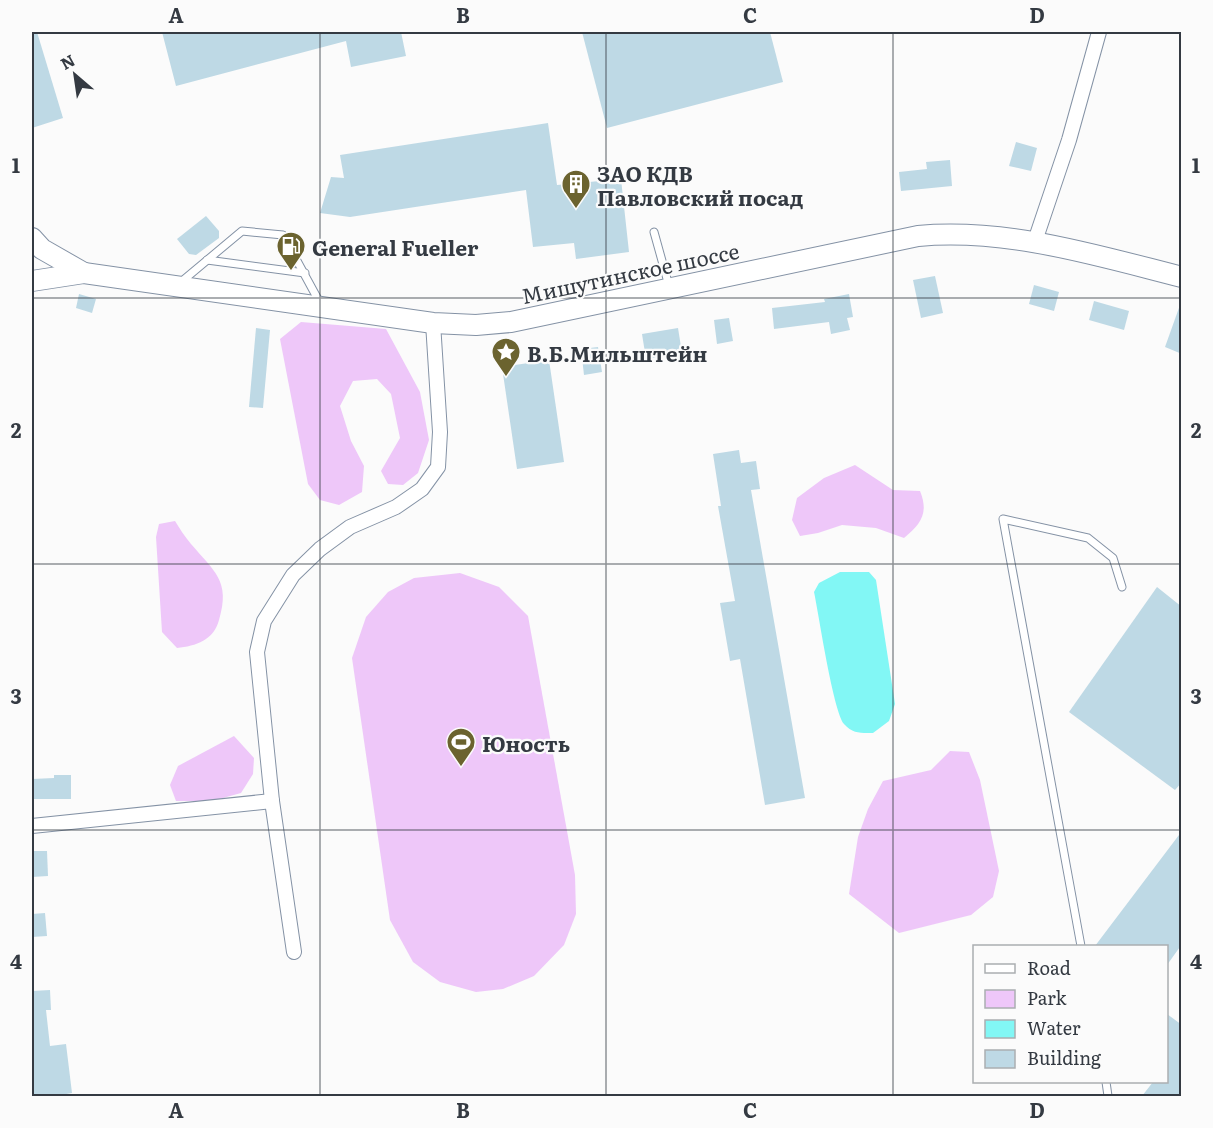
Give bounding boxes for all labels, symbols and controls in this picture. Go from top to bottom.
text: A [168,0,184,29]
text: B [456,0,470,29]
text: C [743,0,757,29]
text: D [1029,0,1045,29]
north arrow [45,45,105,105]
text: N [56,47,79,75]
text: 1 [12,149,20,179]
text: 1 [1192,149,1200,179]
place label: ЗАО КДВ Павловский посад [597,157,803,212]
building icon: ЗАО КДВ Павловский посад [560,168,592,210]
fuel station icon: General Fueller [275,230,307,272]
place label: General Fueller [312,231,479,262]
street label: Мишутинское шоссе [518,234,742,310]
place icon: В.Б.Мильштейн [490,336,522,378]
place label: В.Б.Мильштейн [527,337,708,368]
text: 2 [11,414,22,444]
text: 2 [1191,414,1202,444]
text: 3 [10,680,22,710]
text: 3 [1190,680,1202,710]
sports icon: Юность [445,726,477,768]
place label: Юность [482,727,570,758]
text: 4 [10,945,22,975]
legend [973,945,1168,1083]
text: 4 [1190,945,1202,975]
text: Road [1027,954,1071,981]
text: Park [1027,984,1068,1011]
text: Water [1027,1014,1081,1041]
text: Building [1027,1044,1102,1071]
text: A [168,1094,184,1124]
text: B [456,1094,470,1124]
text: C [743,1094,757,1124]
text: D [1029,1094,1045,1124]

